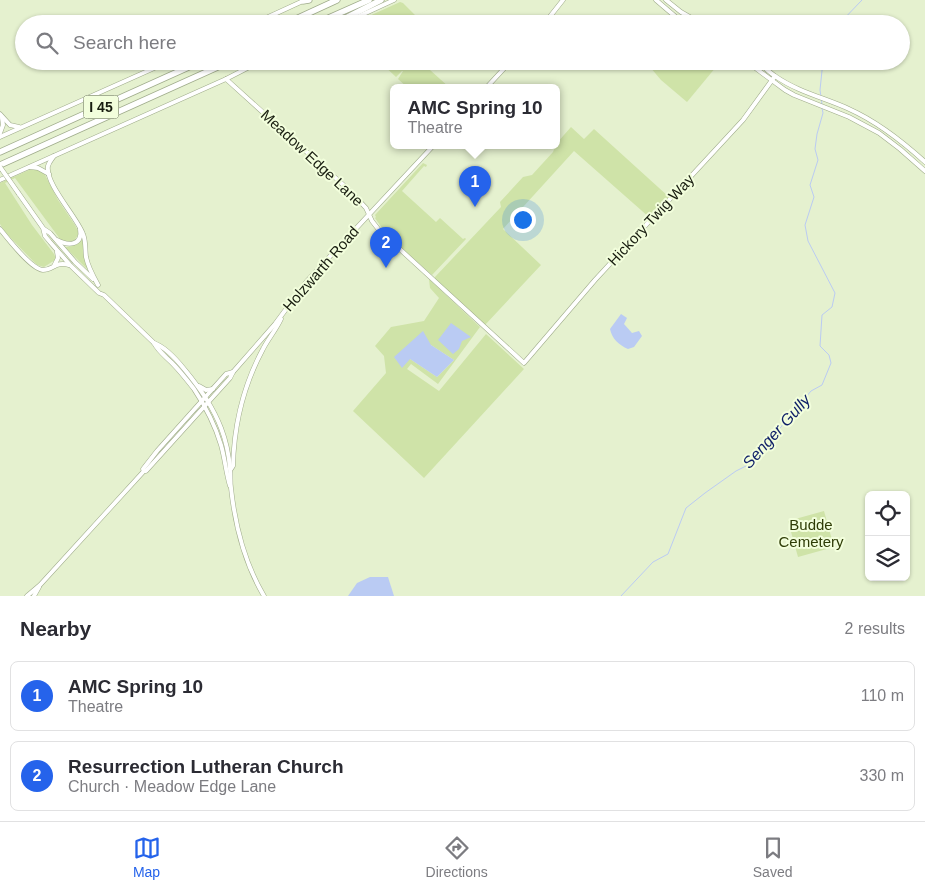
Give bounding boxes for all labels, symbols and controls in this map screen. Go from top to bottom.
search box [15,15,910,70]
icon: search [33,29,61,57]
text: Search here [73,32,177,53]
popup [390,84,560,149]
road number: I 45 [84,95,118,118]
text: AMC Spring 10 [407,97,543,118]
street label: Meadow Edge Lane [258,106,367,209]
text: Theatre [407,119,463,136]
pin: 1 [459,166,491,207]
street label: Hickory Twig Way [604,170,698,269]
your location [510,207,536,233]
street label: Holzwarth Road [279,223,362,315]
pin: 2 [370,227,402,268]
water label: Senger Gully [739,391,814,471]
map controls [865,491,910,581]
button: locate [865,491,910,536]
park label: Budde Cemetery [778,516,844,550]
button: layers [865,536,910,581]
text: Nearby [20,617,91,640]
text: 2 results [845,620,905,637]
text: AMC Spring 10 [68,676,203,697]
text: 1 [33,687,41,704]
text: 110 m [861,687,904,704]
text: Theatre [68,698,123,715]
text: Resurrection Lutheran Church [68,756,344,777]
text: 2 [33,767,41,784]
text: 330 m [860,767,904,784]
text: Church · Meadow Edge Lane [68,778,276,795]
tab: Map [133,834,161,880]
tab: Directions [426,834,488,880]
tab: Saved [753,834,792,880]

